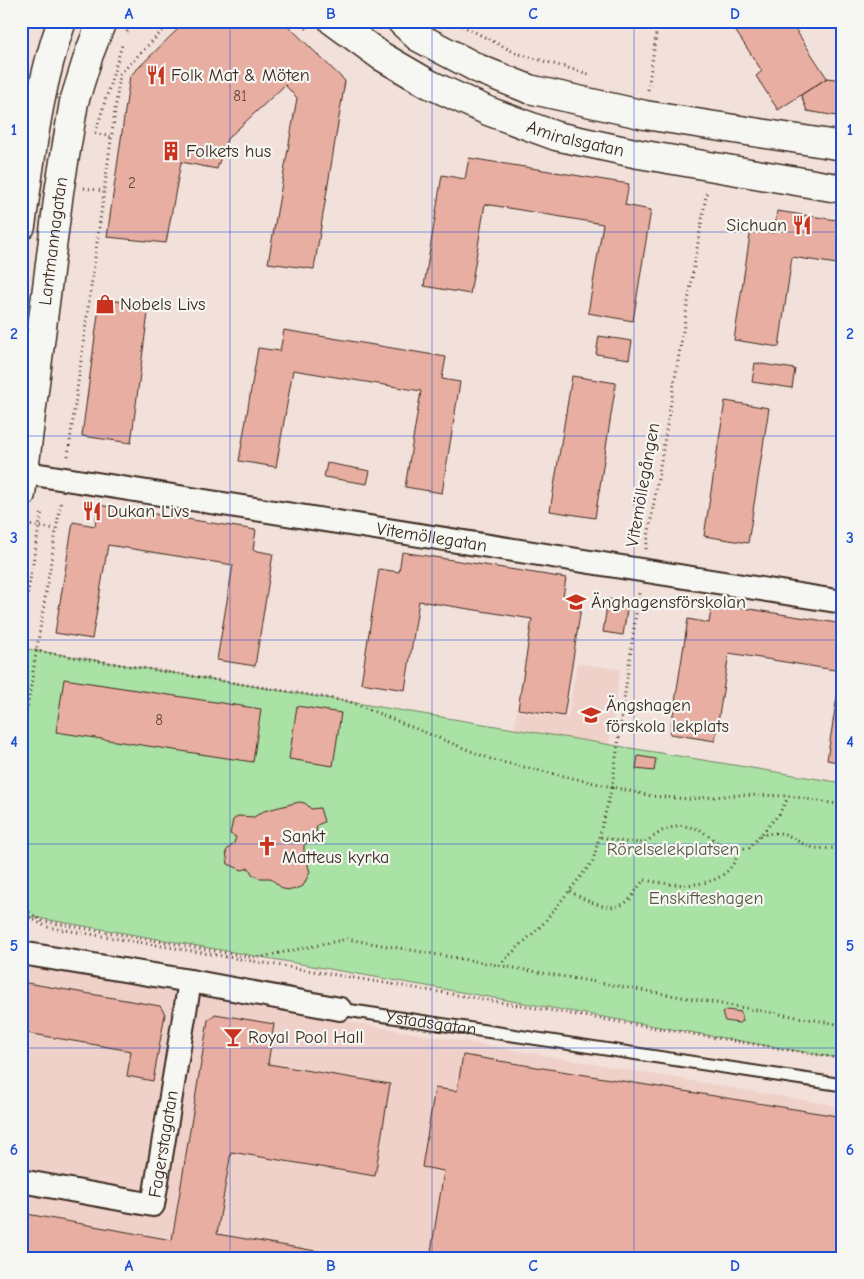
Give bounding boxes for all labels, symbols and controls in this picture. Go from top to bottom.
text: A [125,5,134,23]
text: B [326,5,336,23]
text: C [528,5,538,23]
text: D [730,5,740,23]
restaurant icon: Folk Mat & Möten [145,64,167,86]
place label: Folk Mat & Möten [171,65,310,86]
house number: 81 [233,87,247,105]
street label: Amiralsgatan [524,116,626,161]
text: 1 [11,121,17,139]
text: 1 [847,121,853,139]
building icon: Folkets hus [160,140,182,162]
place label: Folkets hus [186,141,271,162]
house number: 2 [128,174,136,192]
street label: Lantmannagatan [34,175,72,306]
restaurant icon: Sichuan [791,214,813,236]
place label: Sichuan [726,215,787,236]
shop icon: Nobels Livs [94,293,116,315]
place label: Nobels Livs [120,294,206,315]
text: 2 [10,325,18,343]
text: 2 [846,325,854,343]
street label: Vitemöllegången [622,421,664,549]
restaurant icon: Dukan Livs [81,500,103,522]
place label: Dukan Livs [107,501,189,522]
street label: Vitemöllegatan [375,518,489,556]
text: 3 [10,529,18,547]
text: 3 [846,529,854,547]
school or university icon: Änghagensförskolan [565,591,587,613]
place label: Änghagensförskolan [591,592,746,613]
place label: Ängshagen förskola lekplats [605,695,729,737]
school or university icon: Ängshagen förskola lekplats [580,704,602,726]
house number: 8 [155,711,163,729]
text: 4 [10,733,18,751]
text: 4 [846,733,854,751]
place label: Sankt Matteus kyrka [282,826,389,868]
church icon: Sankt Matteus kyrka [256,835,278,857]
park label: Rörelselekplatsen [607,839,739,860]
park label: Enskifteshagen [649,888,763,909]
text: 5 [10,937,18,955]
text: 5 [846,937,854,955]
street label: Ystadsgatan [384,1005,478,1040]
bar icon: Royal Pool Hall [222,1026,244,1048]
place label: Royal Pool Hall [248,1027,363,1048]
street label: Fagerstagatan [144,1089,182,1199]
text: 6 [10,1141,18,1159]
text: 6 [846,1141,854,1159]
text: A [125,1257,134,1275]
text: B [326,1257,336,1275]
text: C [528,1257,538,1275]
text: D [730,1257,740,1275]

